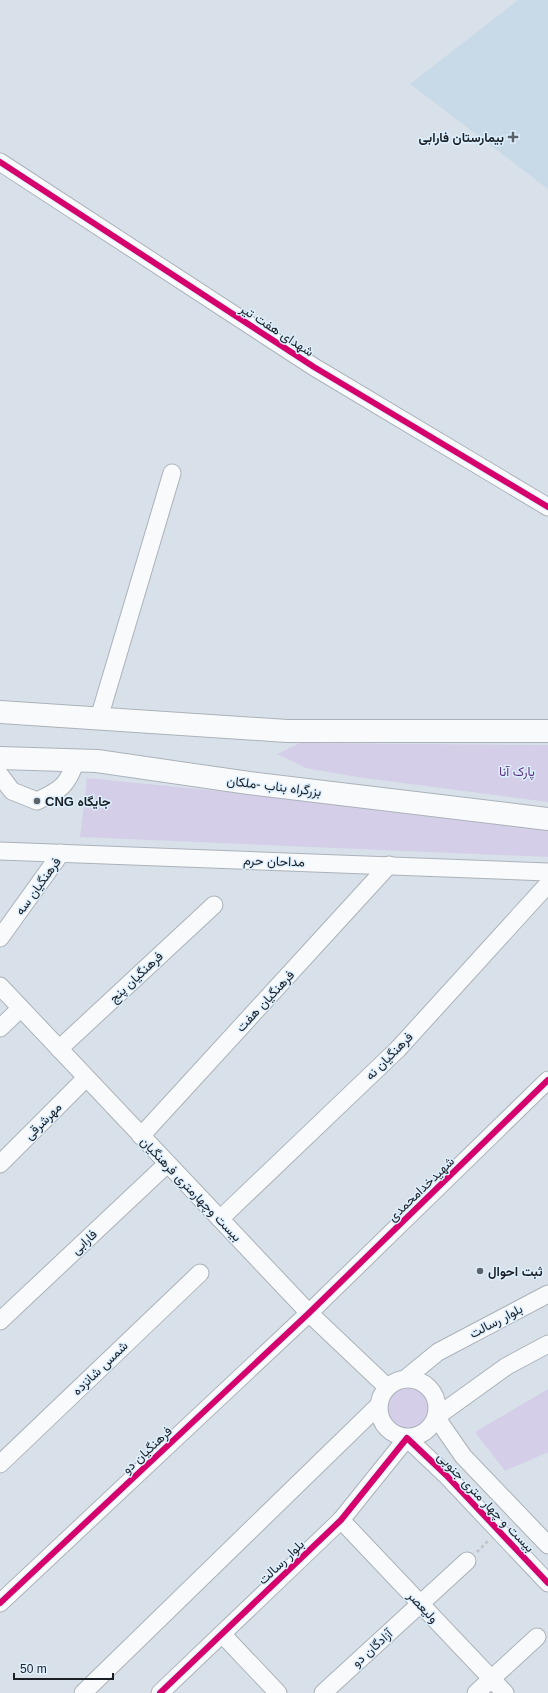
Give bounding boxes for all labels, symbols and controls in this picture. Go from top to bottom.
place label: بیمارستان فارابی [418,130,504,146]
marker: بیمارستان فارابی [507,131,519,143]
street label: شهدای هفت تیر [236,300,317,360]
park label: پارک آنا [499,764,535,781]
street label: بزرگراه بناب -ملکان [226,773,322,800]
place label: CNG جایگاه [45,794,111,809]
marker: CNG جایگاه [32,796,42,806]
street label: مداحان حرم [243,852,305,871]
street label: فرهنگیان سه [12,854,65,918]
street label: فرهنگیان پنج [106,948,167,1007]
street label: فرهنگیان هفت [233,967,298,1035]
street label: فرهنگیان نه [362,1029,417,1084]
street label: مهرشرقی [21,1099,65,1143]
street label: بیست وچهارمتری فرهنگیان [136,1134,245,1246]
street label: شهیدخدامحمدی [385,1154,458,1225]
street label: فارابی [68,1226,101,1258]
place label: ثبت احوال [488,1264,543,1280]
marker: ثبت احوال [475,1266,485,1276]
street label: بلوار رسالت [467,1301,526,1342]
street label: شمس شانزده [69,1338,131,1399]
street label: فرهنگیان دو [119,1423,176,1478]
street label: بیست و چهار متری جنوبی [433,1449,538,1557]
street label: بلوار رسالت [255,1536,308,1588]
street label: ولیعصر [403,1587,442,1627]
street label: آزادگان دو [349,1625,397,1671]
scale bar [14,1655,113,1681]
text: 50 m [20,1662,47,1676]

